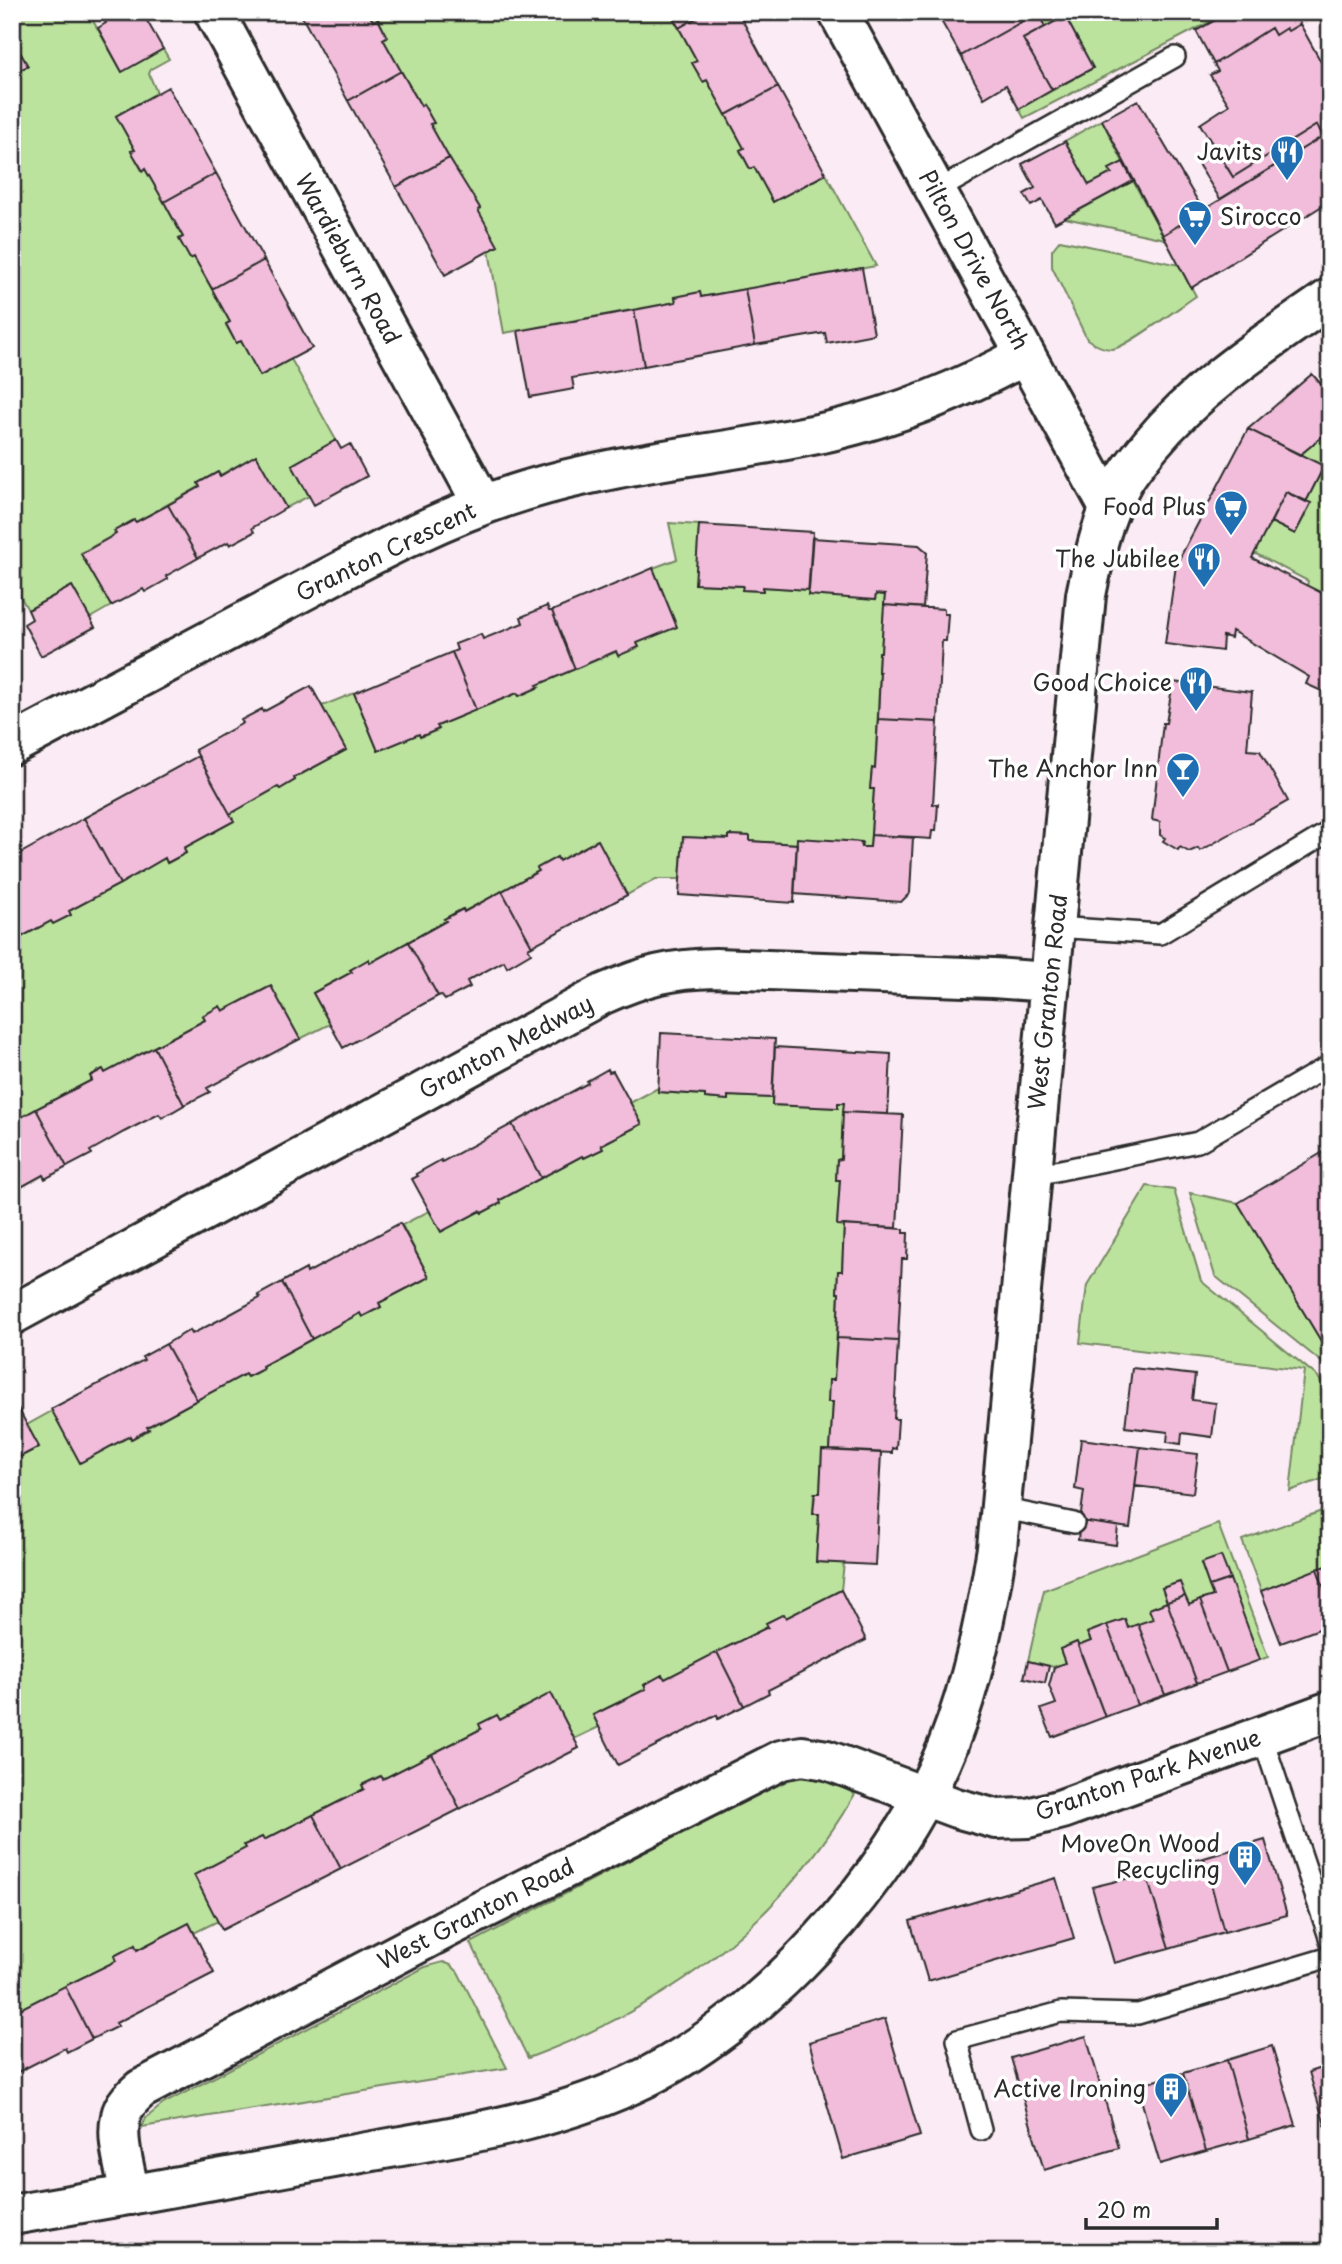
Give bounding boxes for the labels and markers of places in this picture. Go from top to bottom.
place label: Javits [1197,133,1262,168]
restaurant icon: Javits [1268,133,1306,182]
supermarket icon: Sirocco [1176,198,1214,247]
place label: Sirocco [1220,198,1301,233]
place label: Food Plus [1102,488,1206,523]
supermarket icon: Food Plus [1212,488,1250,537]
place label: The Jubilee [1055,540,1180,575]
restaurant icon: The Jubilee [1185,540,1223,589]
place label: Good Choice [1032,664,1172,699]
restaurant icon: Good Choice [1177,664,1215,713]
place label: The Anchor Inn [988,750,1158,785]
bar icon: The Anchor Inn [1164,750,1202,799]
place label: MoveOn Wood Recycling [1061,1825,1220,1886]
building icon: MoveOn Wood Recycling [1226,1838,1264,1887]
place label: Active Ironing [994,2070,1146,2105]
building icon: Active Ironing [1152,2070,1190,2119]

